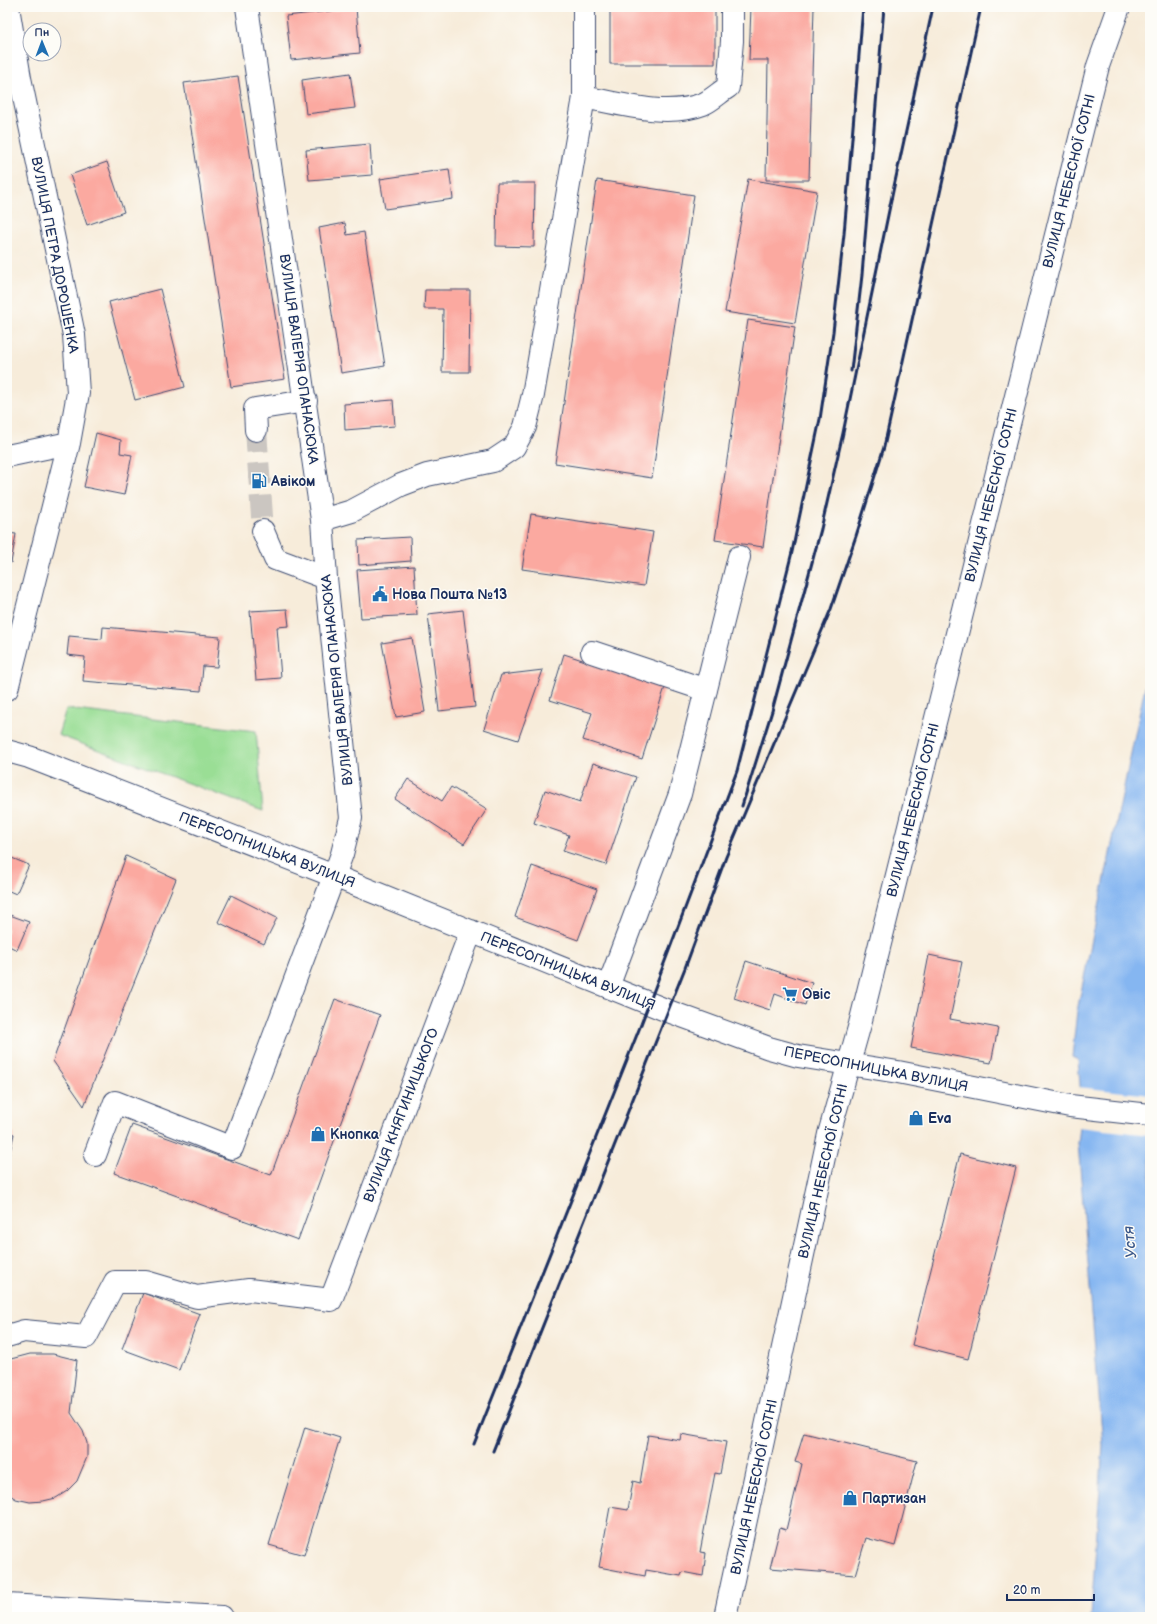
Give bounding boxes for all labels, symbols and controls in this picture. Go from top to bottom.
north arrow [22,22,62,62]
text: Пн [34,26,49,39]
street label: ВУЛИЦЯ НЕБЕСНОЇ СОТНІ [1039,92,1099,270]
street label: ВУЛИЦЯ ПЕТРА ДОРОШЕНКА [28,155,82,355]
street label: ВУЛИЦЯ ВАЛЕРІЯ ОПАНАСЮКА [276,253,322,466]
street label: ВУЛИЦЯ НЕБЕСНОЇ СОТНІ [961,406,1021,584]
fuel station icon: Авіком [250,472,268,490]
place label: Авіком [270,473,315,490]
street label: ВУЛИЦЯ ВАЛЕРІЯ ОПАНАСЮКА [317,573,357,786]
public building icon: Нова Пошта №13 [371,585,389,603]
place label: Нова Пошта №13 [392,586,507,603]
street label: ВУЛИЦЯ НЕБЕСНОЇ СОТНІ [883,721,943,899]
street label: ПЕРЕСОПНИЦЬКА ВУЛИЦЯ [176,808,358,892]
street label: ПЕРЕСОПНИЦЬКА ВУЛИЦЯ [478,928,658,1014]
supermarket icon: Овіс [781,985,799,1003]
place label: Овіс [802,986,830,1003]
street label: ВУЛИЦЯ КНЯГИНИЦЬКОГО [360,1025,442,1205]
street label: ПЕРЕСОПНИЦЬКА ВУЛИЦЯ [782,1043,970,1095]
street label: ВУЛИЦЯ НЕБЕСНОЇ СОТНІ [795,1082,851,1260]
shop icon: Eva [907,1109,925,1127]
place label: Eva [928,1110,952,1127]
shop icon: Кнопка [309,1125,327,1143]
place label: Кнопка [330,1126,380,1143]
water label: Устя [1119,1224,1141,1259]
street label: ВУЛИЦЯ НЕБЕСНОЇ СОТНІ [727,1398,781,1576]
shop icon: Партизан [841,1489,859,1507]
place label: Партизан [862,1490,926,1507]
scale bar [1007,1576,1094,1602]
text: 20 m [1013,1583,1040,1598]

